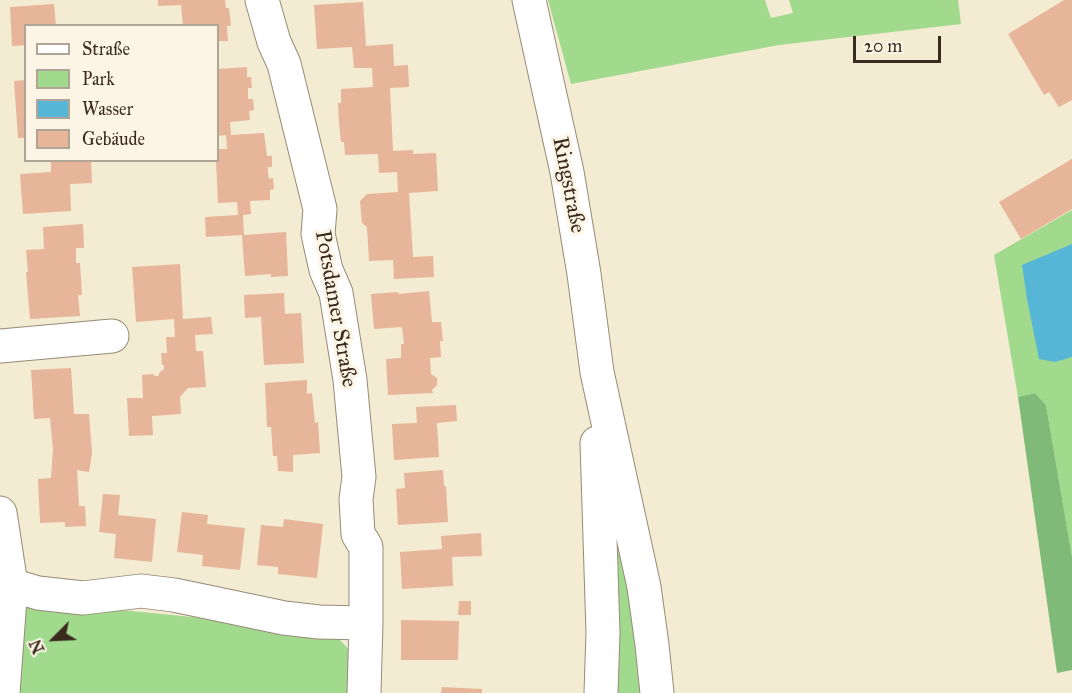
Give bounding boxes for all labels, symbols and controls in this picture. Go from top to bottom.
legend [24,24,219,162]
scale bar [856,24,944,62]
text: 20 m [864,35,902,57]
text: Straße [82,38,130,60]
text: Park [82,68,115,90]
text: Wasser [82,98,133,120]
text: Gebäude [82,128,145,150]
street label: Ringstraße [546,135,590,235]
street label: Potsdamer Straße [308,229,362,389]
north arrow [24,609,84,669]
text: N [26,636,49,657]

